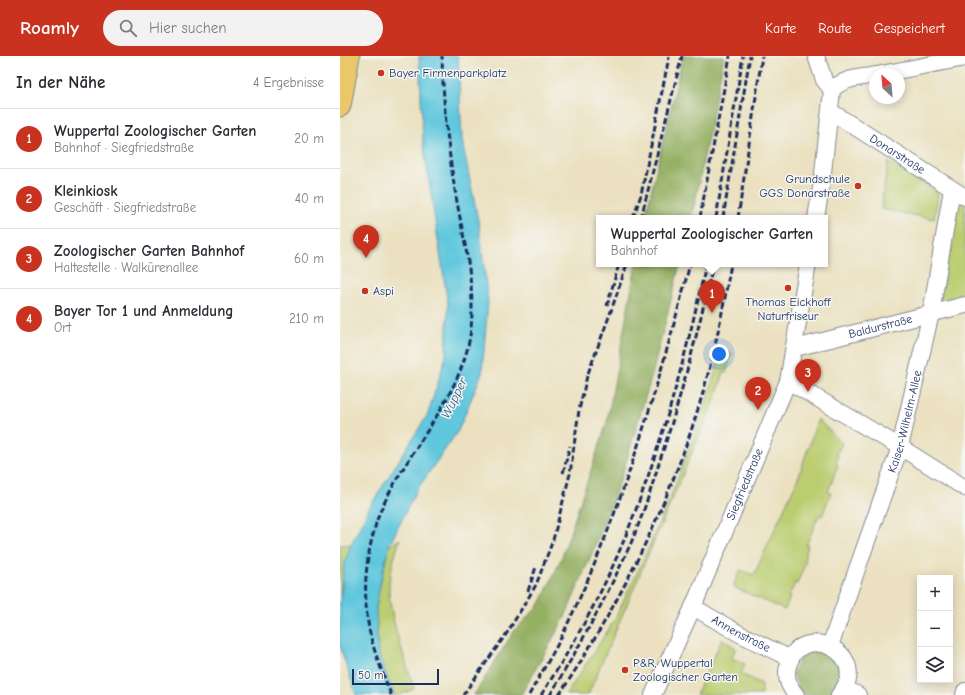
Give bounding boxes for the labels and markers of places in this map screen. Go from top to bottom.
place label: Bayer Firmenparkplatz [389,66,507,80]
marker: Bayer Firmenparkplatz [376,68,386,78]
place label: Grundschule GGS Donarstraße [759,172,850,200]
marker: Grundschule GGS Donarstraße [853,181,863,191]
pin: 4 [353,225,379,258]
pin: 1 [699,280,725,313]
marker: Thomas Eickhoff Naturfriseur [783,283,793,293]
place label: Aspi [373,284,394,298]
marker: Aspi [360,286,370,296]
place label: Thomas Eickhoff Naturfriseur [745,295,831,323]
pin: 3 [795,359,821,392]
pin: 2 [745,377,771,410]
place label: P&R, Wuppertal Zoologischer Garten [633,656,738,684]
marker: P&R, Wuppertal Zoologischer Garten [620,665,630,675]

